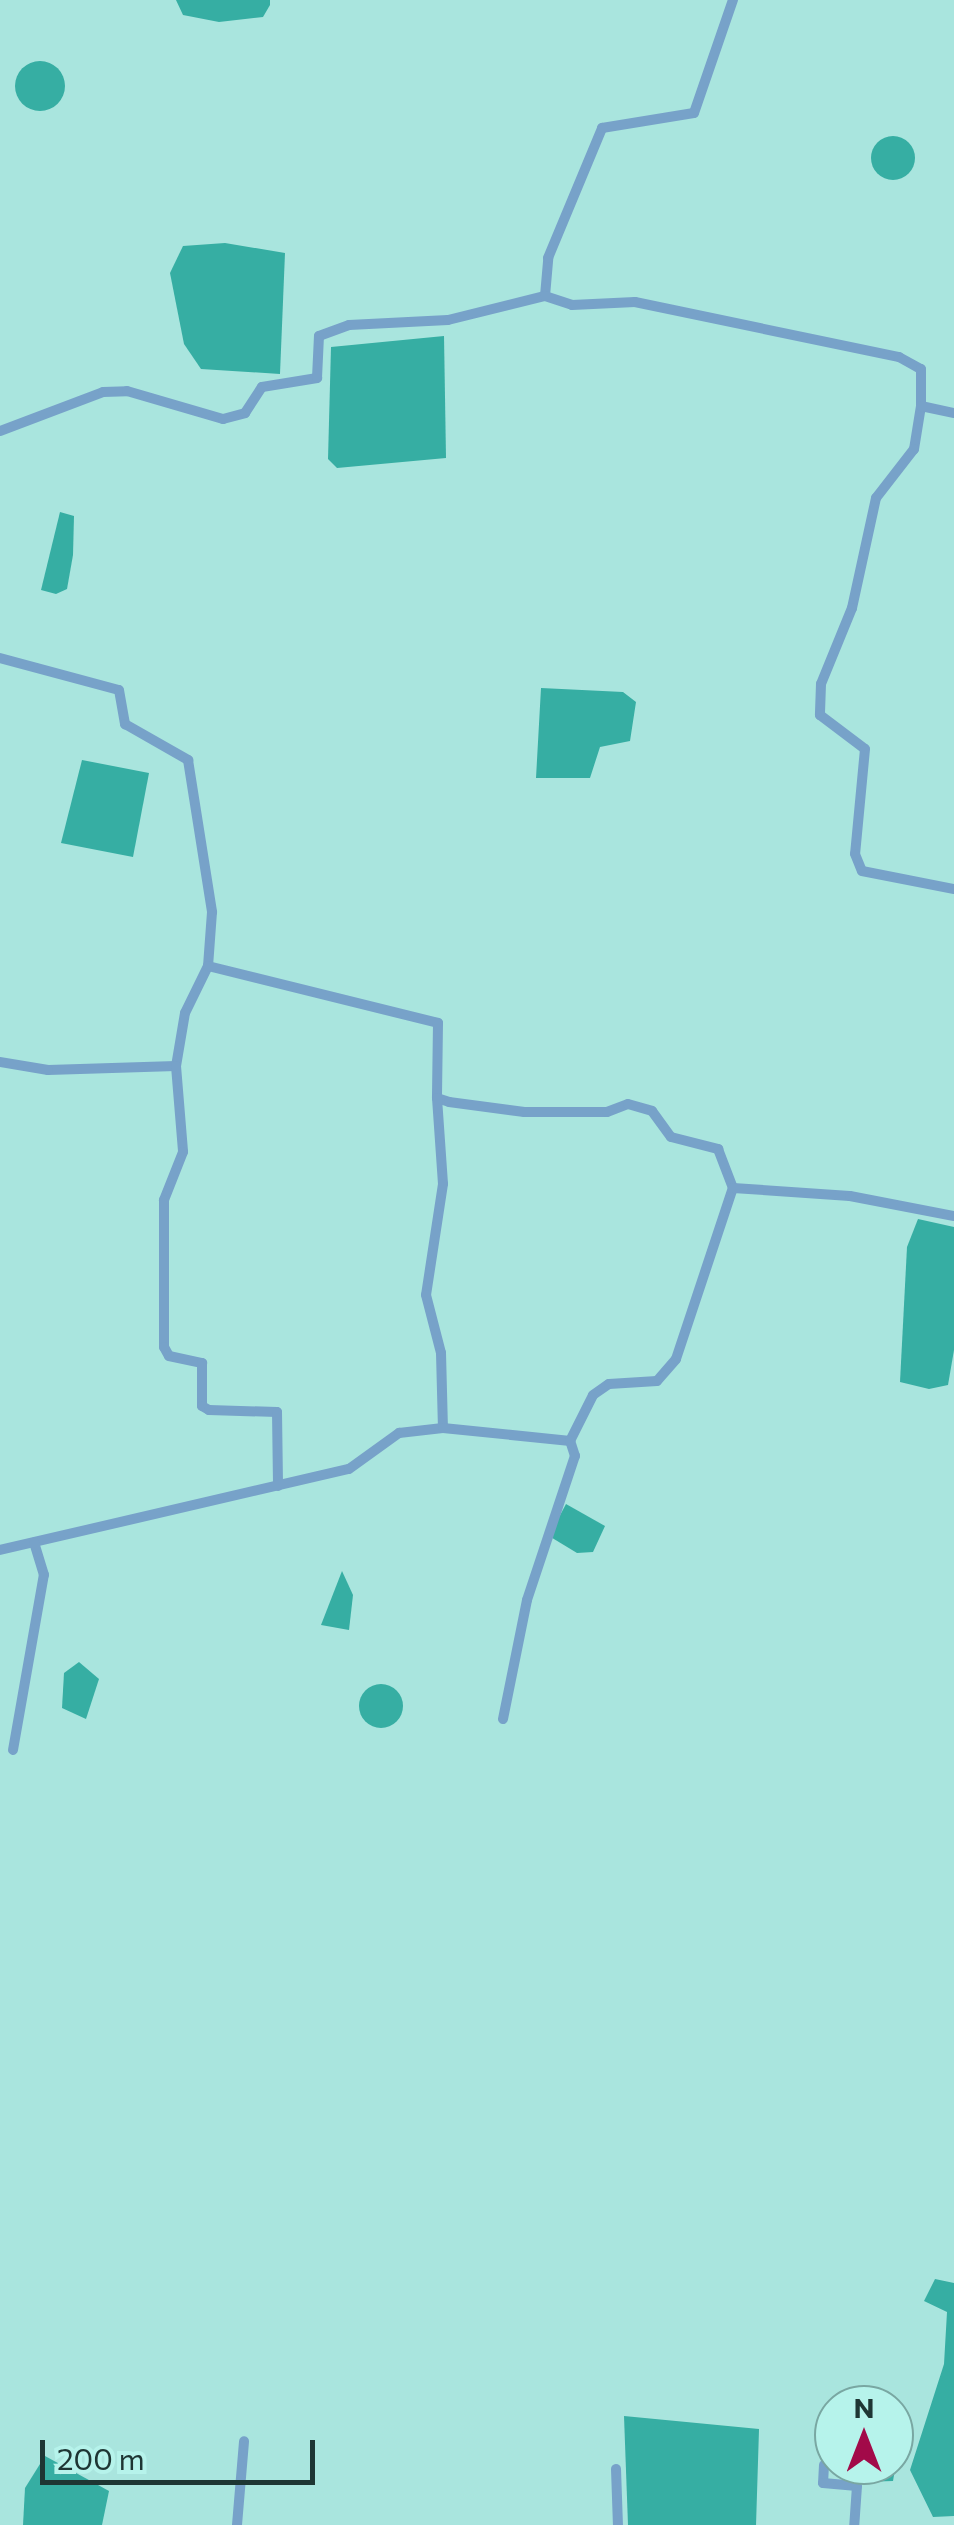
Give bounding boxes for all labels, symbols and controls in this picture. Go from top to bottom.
north arrow [814,2385,914,2485]
text: N [854,2390,875,2424]
scale bar [45,2420,320,2482]
text: 200 m [57,2439,145,2476]

